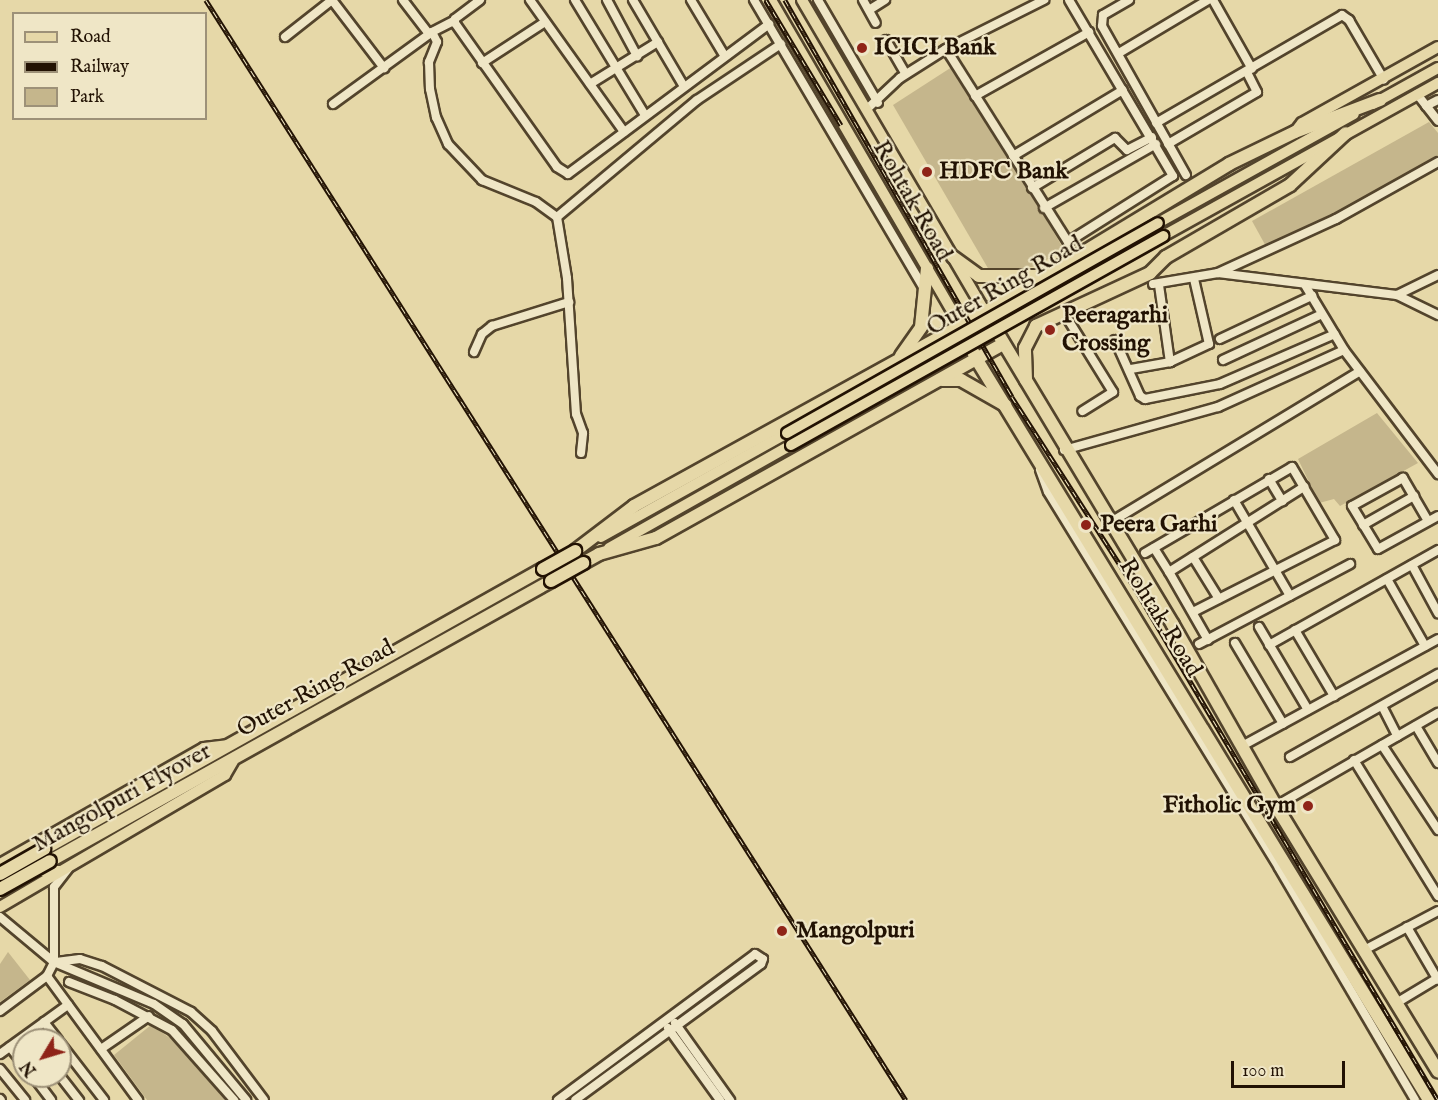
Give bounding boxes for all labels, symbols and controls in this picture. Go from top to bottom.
legend [12,12,207,120]
text: Road [70,26,111,49]
place label: ICICI Bank [874,34,996,62]
marker: ICICI Bank [855,41,869,55]
text: Railway [70,56,129,79]
text: Park [70,86,104,109]
street label: Rohtak Road [866,136,958,266]
place label: HDFC Bank [939,158,1068,186]
marker: HDFC Bank [920,165,934,179]
street label: Outer Ring Road [922,230,1088,342]
place label: Peeragarhi Crossing [1062,302,1168,358]
marker: Peeragarhi Crossing [1043,323,1057,337]
place label: Peera Garhi [1100,511,1217,539]
marker: Peera Garhi [1077,516,1095,534]
street label: Rohtak Road [1112,553,1208,683]
street label: Outer Ring Road [232,634,400,744]
street label: Mangolpuri Flyover [28,737,216,859]
place label: Fitholic Gym [1163,792,1296,820]
marker: Fitholic Gym [1301,799,1315,813]
place label: Mangolpuri [796,917,915,945]
marker: Mangolpuri [773,922,791,940]
north arrow [12,1028,72,1088]
scale bar [1234,1049,1348,1087]
text: N [17,1056,42,1079]
text: 100 m [1242,1060,1284,1083]

